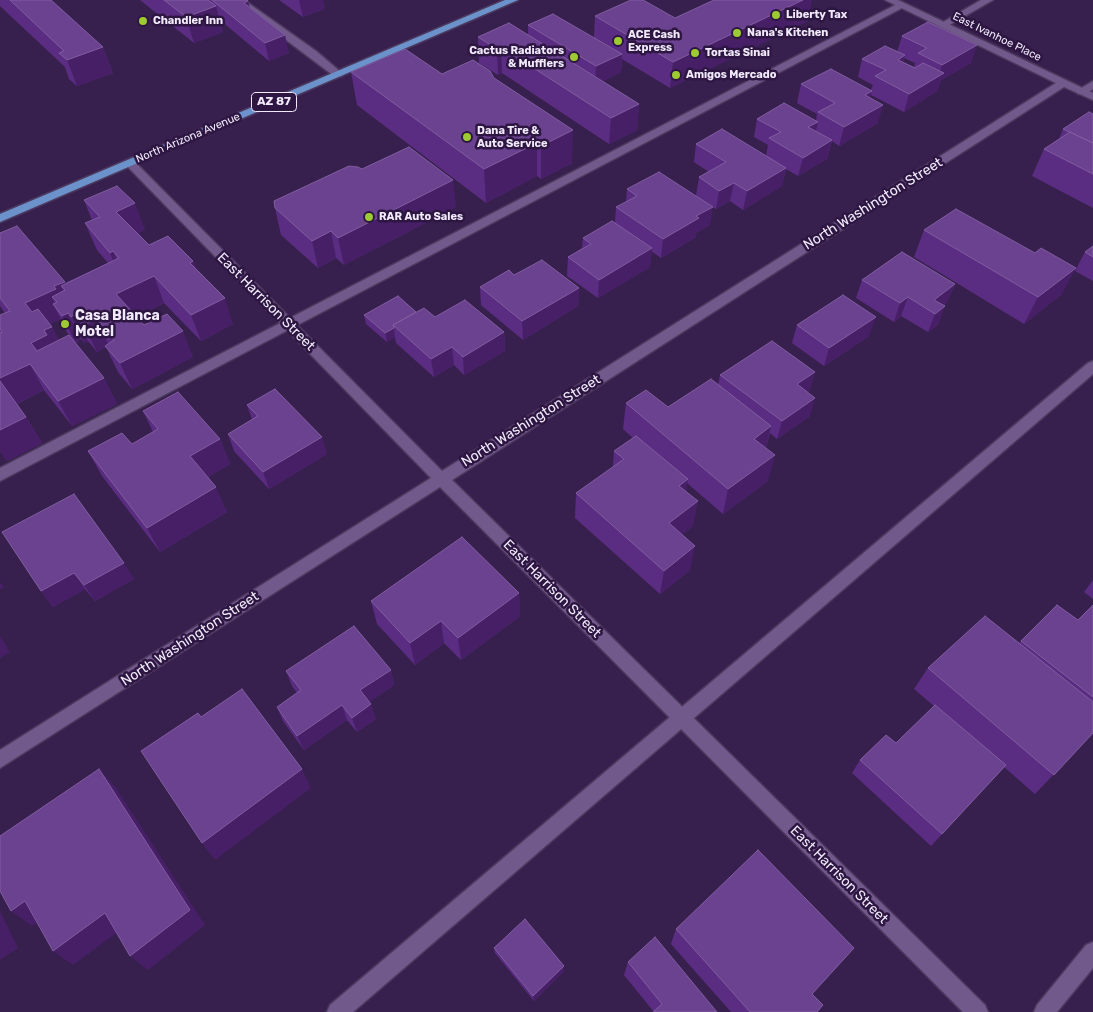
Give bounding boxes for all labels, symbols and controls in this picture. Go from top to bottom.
place label: Liberty Tax [786,8,847,22]
marker: Liberty Tax [770,9,782,21]
street label: East Ivanhoe Place [951,10,1043,64]
place label: Chandler Inn [153,14,223,28]
marker: Chandler Inn [137,15,149,27]
place label: Nana's Kitchen [747,26,828,40]
marker: Nana's Kitchen [731,27,743,39]
place label: ACE Cash Express [628,28,680,54]
marker: ACE Cash Express [612,35,624,47]
place label: Cactus Radiators & Mufflers [469,44,564,70]
place label: Tortas Sinai [705,46,770,60]
marker: Tortas Sinai [689,47,701,59]
marker: Cactus Radiators & Mufflers [568,51,580,63]
place label: Amigos Mercado [686,68,776,82]
marker: Amigos Mercado [670,69,682,81]
road number: AZ 87 [252,92,296,111]
street label: North Arizona Avenue [134,110,242,166]
place label: Dana Tire & Auto Service [477,124,548,150]
marker: Dana Tire & Auto Service [461,131,473,143]
street label: North Washington Street [800,154,946,254]
place label: RAR Auto Sales [379,210,463,224]
marker: RAR Auto Sales [363,211,375,223]
street label: East Harrison Street [214,250,318,354]
place label: Casa Blanca Motel [75,308,160,341]
marker: Casa Blanca Motel [59,318,71,330]
street label: North Washington Street [458,371,604,471]
street label: East Harrison Street [500,537,604,641]
street label: North Washington Street [118,588,262,690]
street label: East Harrison Street [787,823,891,927]

